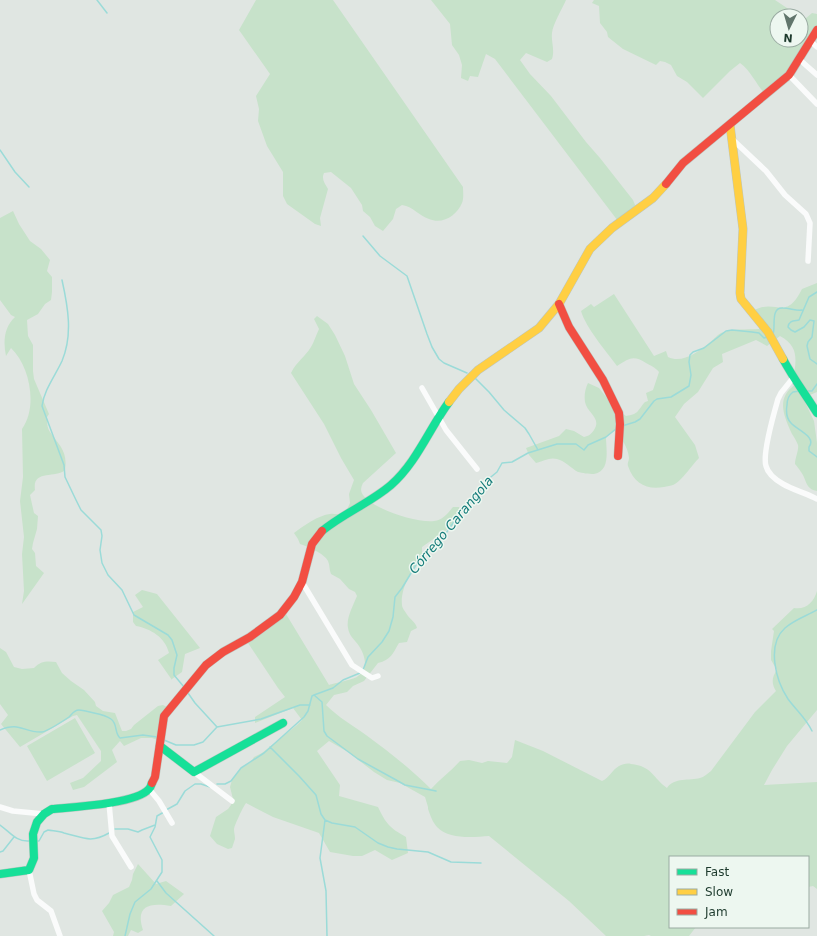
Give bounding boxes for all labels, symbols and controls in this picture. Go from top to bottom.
north arrow [769,8,809,48]
text: N [783,31,793,44]
water label: Córrego Carangola [406,473,496,577]
legend [669,856,809,928]
text: Fast [705,865,729,879]
text: Slow [705,885,733,899]
text: Jam [704,905,728,919]

